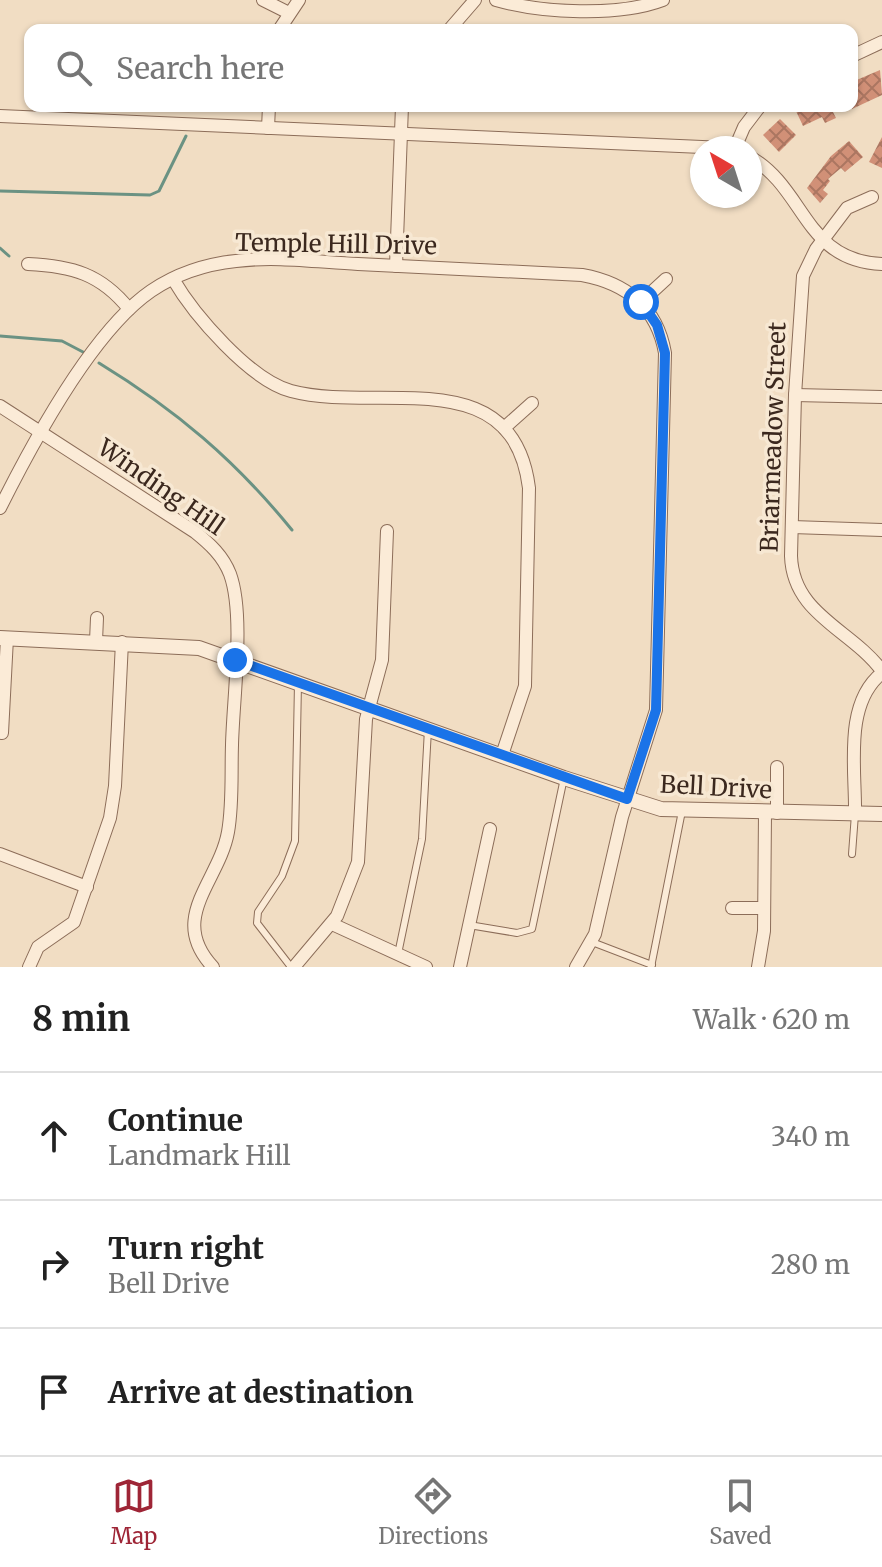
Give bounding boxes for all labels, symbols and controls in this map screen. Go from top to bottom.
search box [24,24,858,112]
icon: search [52,46,96,90]
text: Search here [116,49,284,87]
north arrow [690,136,762,208]
street label: Temple Hill Drive [235,227,437,261]
route start [623,284,659,320]
street label: Briarmeadow Street [753,321,793,553]
street label: Winding Hill [91,431,230,542]
route end [217,642,253,678]
street label: Bell Drive [659,769,773,805]
text: 8 min [32,998,130,1040]
text: Walk · 620 m [693,1003,850,1036]
text: Continue [108,1101,243,1139]
icon: ahead [32,1114,76,1158]
text: 340 m [771,1120,850,1153]
text: Landmark Hill [108,1139,291,1172]
text: Turn right [108,1229,264,1267]
icon: right [32,1242,76,1286]
text: 280 m [771,1248,850,1281]
text: Bell Drive [108,1267,229,1300]
icon: arrive [32,1370,76,1414]
text: Arrive at destination [108,1373,414,1411]
tab: Map [110,1474,157,1550]
tab: Directions [378,1474,488,1550]
tab: Saved [709,1474,772,1550]

